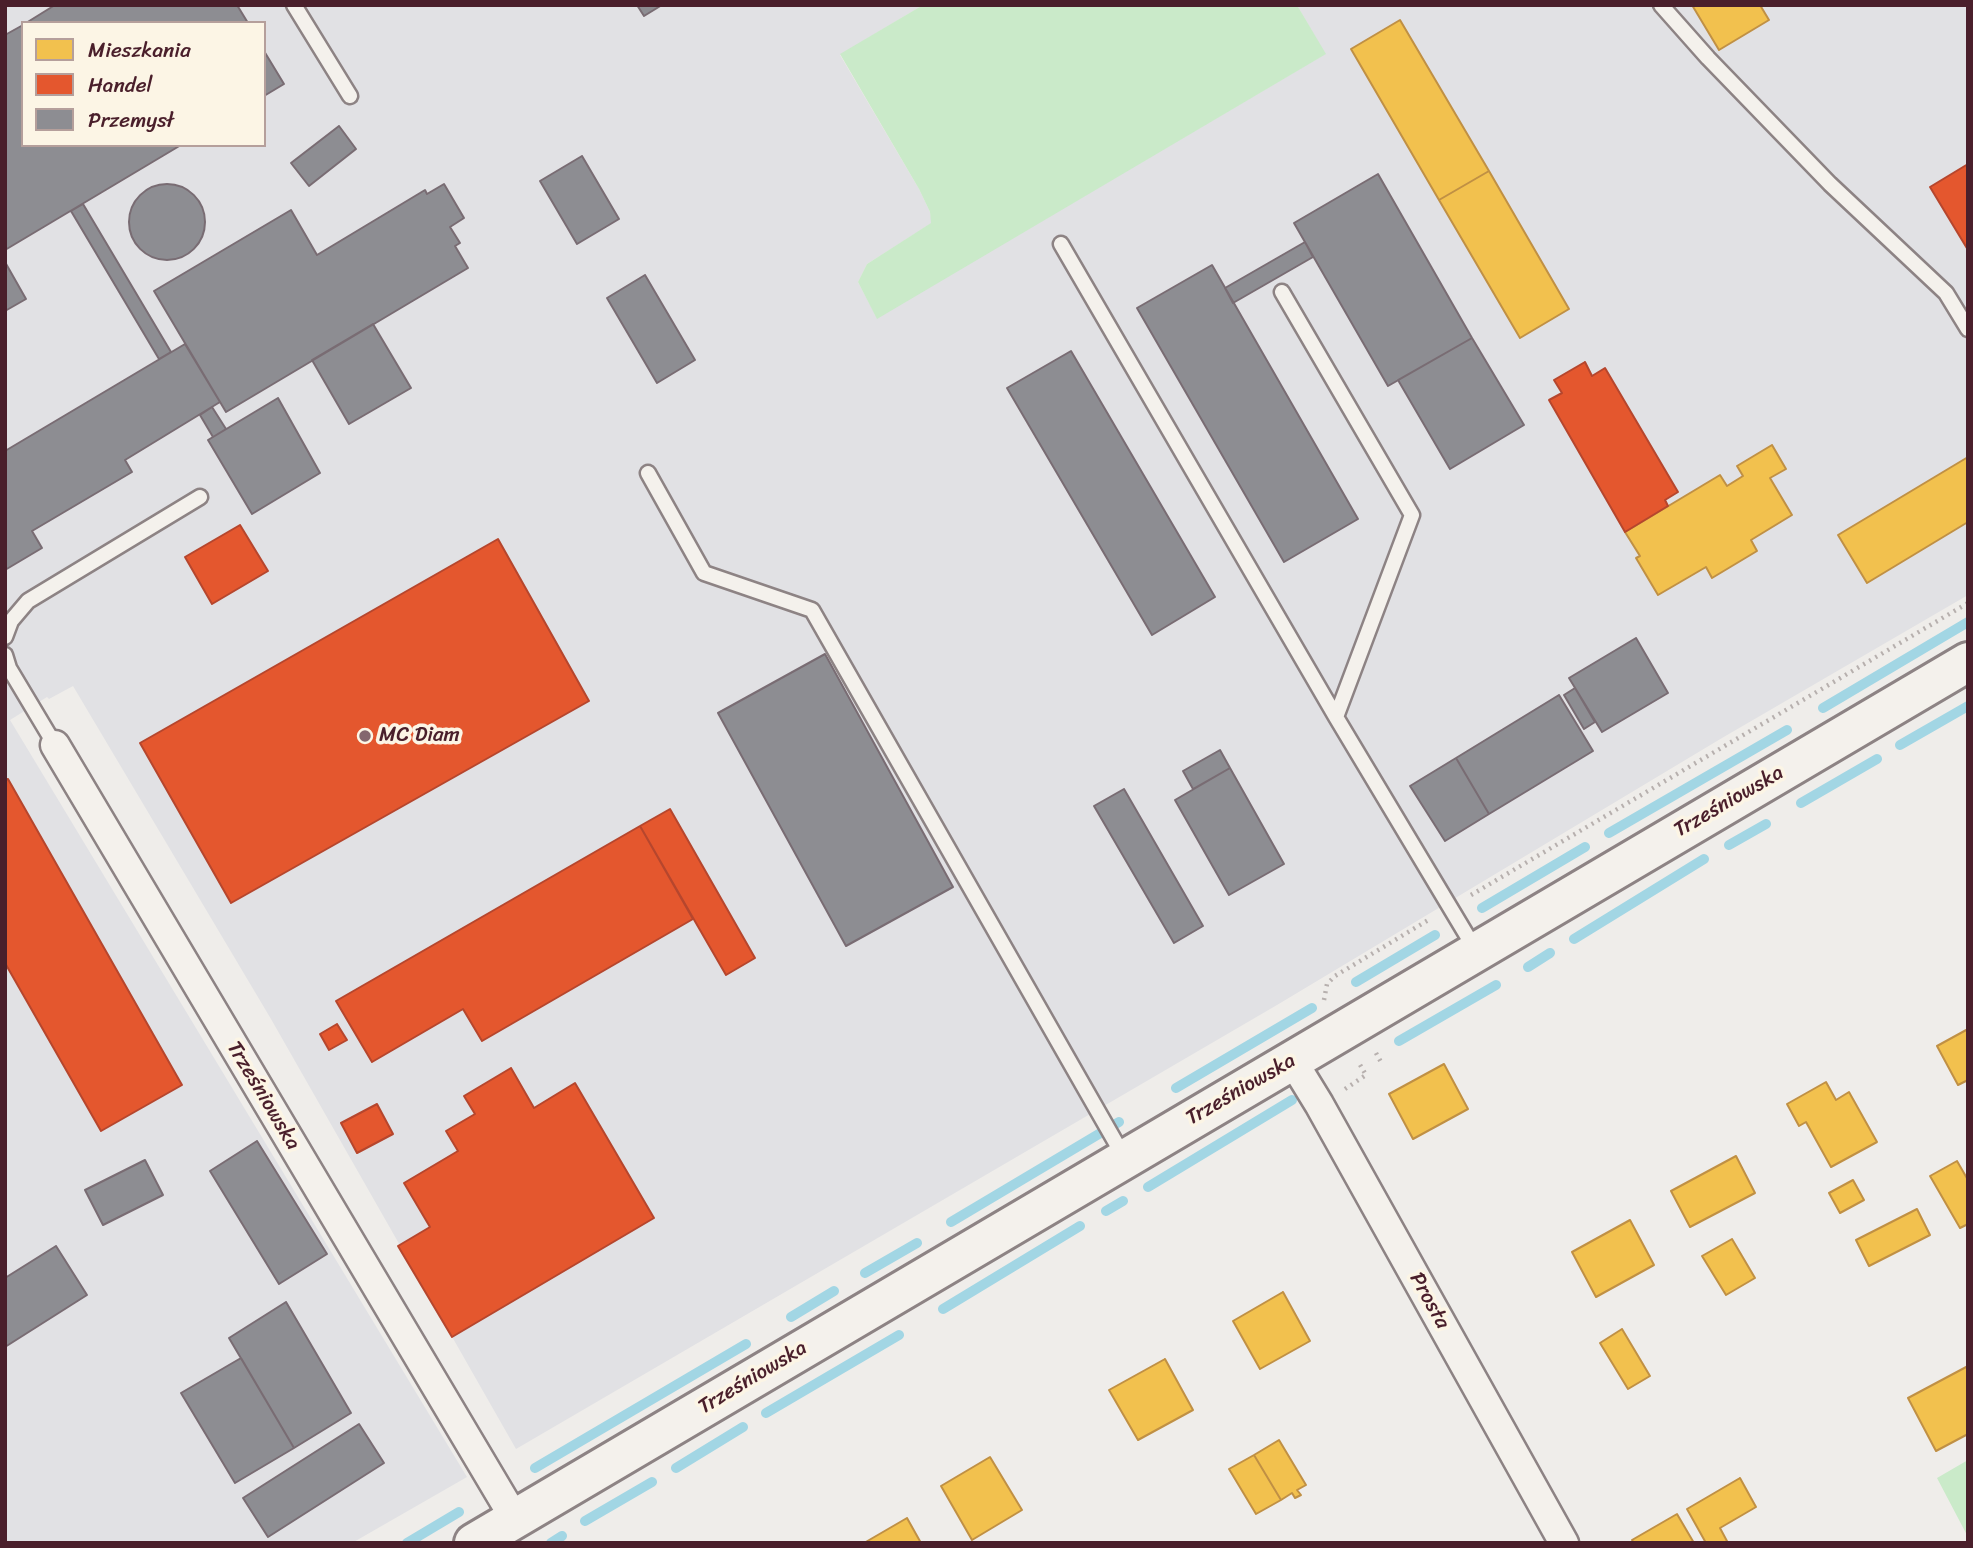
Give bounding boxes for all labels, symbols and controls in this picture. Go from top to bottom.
legend [21,21,266,147]
text: Mieszkania [88,31,191,69]
text: Handel [88,66,153,104]
text: Przemysł [88,101,174,139]
place label: MC Diam [379,723,460,749]
marker: MC Diam [357,728,373,744]
street label: Trześniowska [1670,761,1788,843]
street label: Trześniowska [221,1037,305,1155]
street label: Trześniowska [1182,1049,1300,1131]
street label: Prosta [1403,1268,1455,1334]
street label: Trześniowska [694,1336,812,1420]

